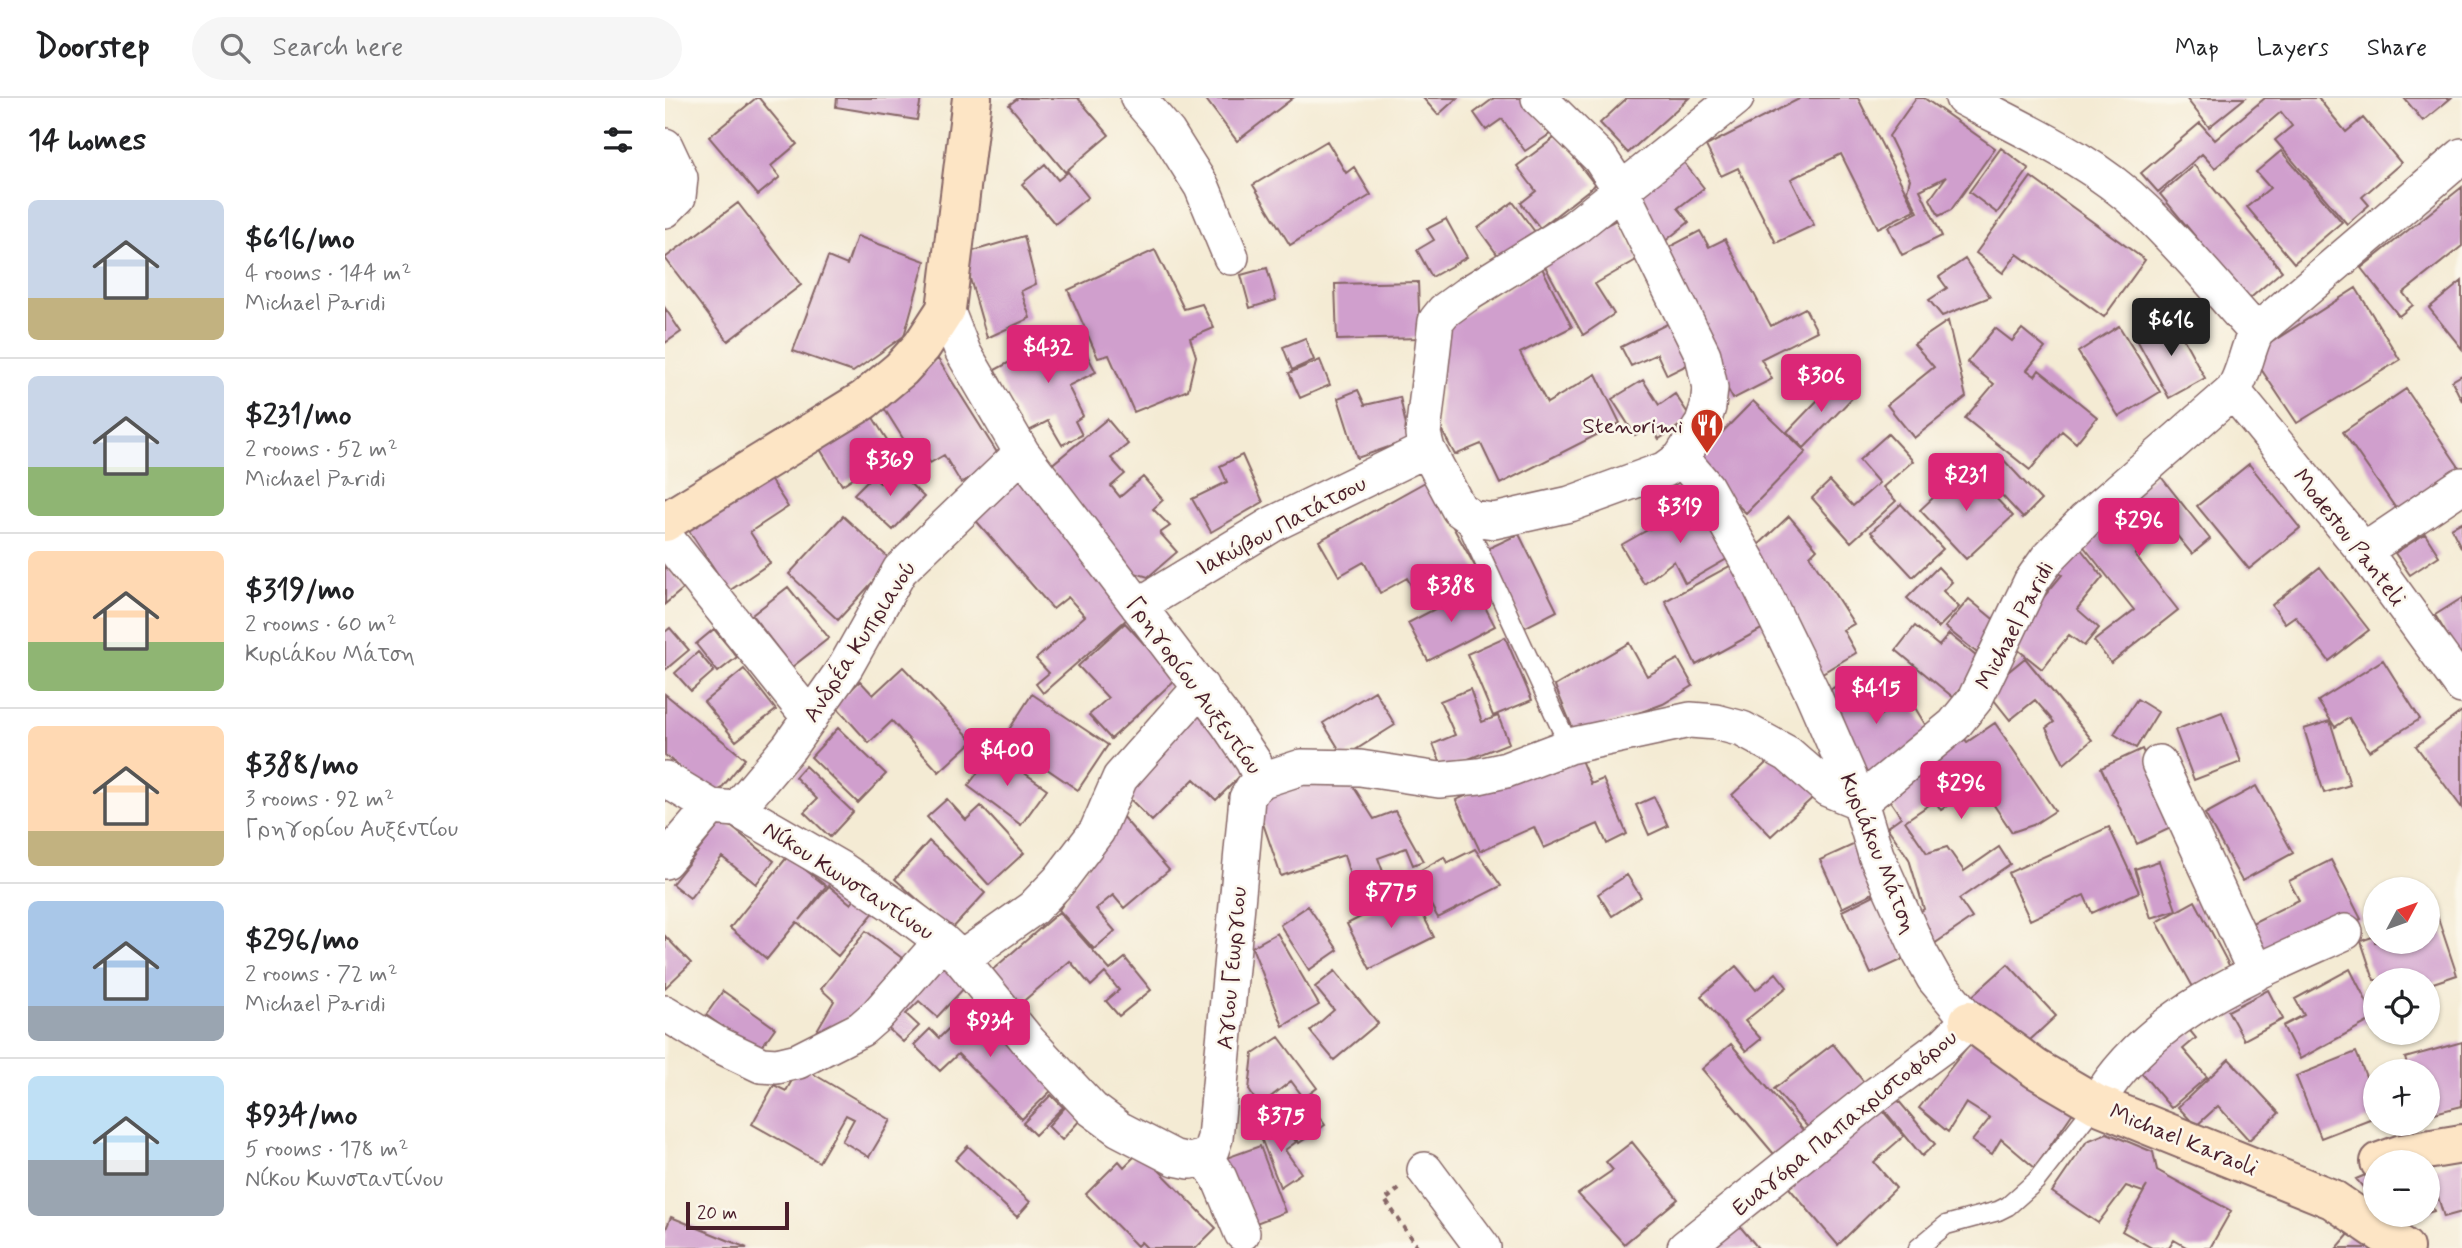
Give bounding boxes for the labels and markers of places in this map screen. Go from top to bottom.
pin: $616 [2130,299,2212,358]
pin: $432 [1007,326,1089,385]
pin: $306 [1780,354,1862,414]
restaurant icon: Stenorimi [1688,406,1726,455]
place label: Stenorimi [1582,412,1683,442]
pin: $369 [849,438,931,498]
pin: $231 [1925,454,2007,513]
pin: $319 [1639,486,1721,545]
pin: $296 [2098,498,2180,558]
pin: $388 [1410,564,1492,624]
pin: $415 [1835,666,1917,726]
pin: $400 [966,728,1048,788]
pin: $296 [1920,762,2002,821]
pin: $775 [1350,870,1432,930]
pin: $934 [949,1000,1031,1059]
pin: $375 [1240,1094,1322,1154]

